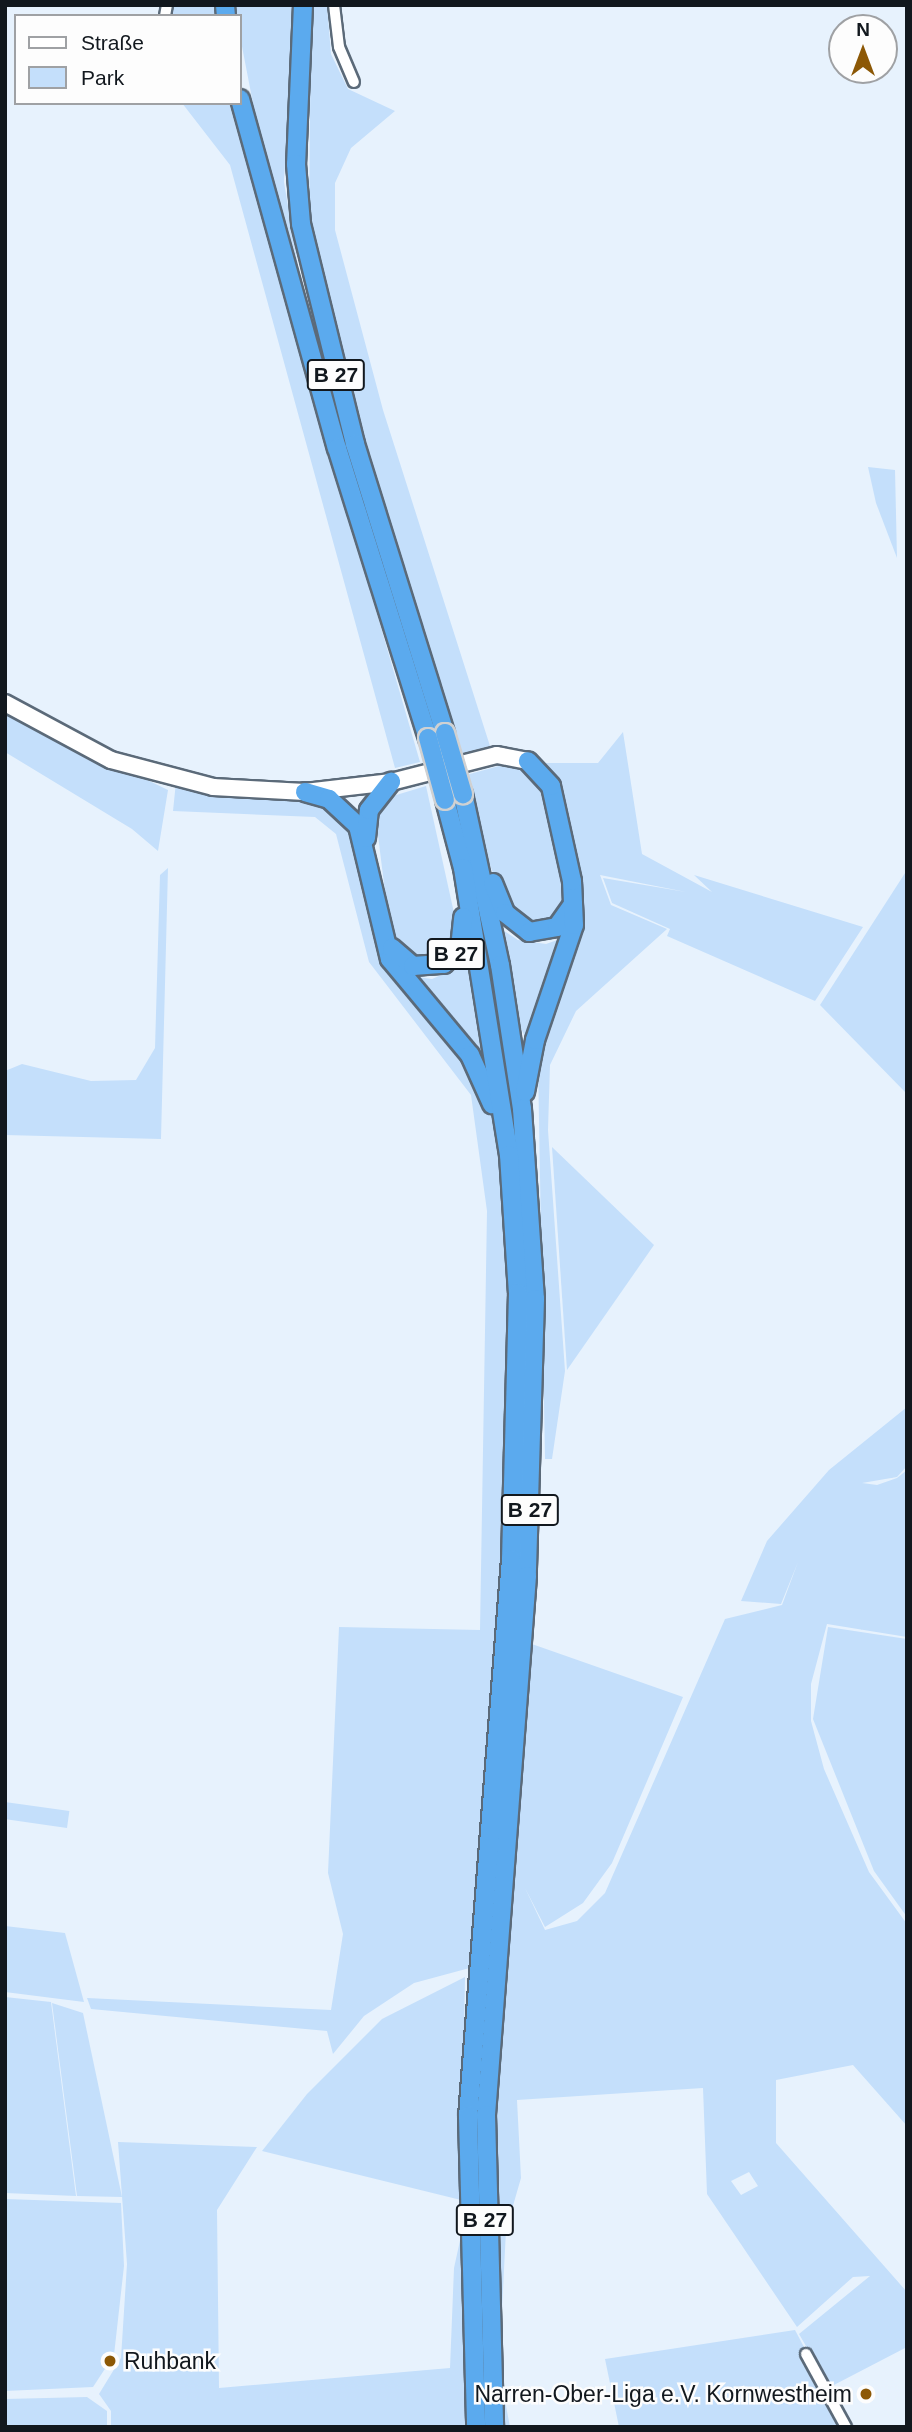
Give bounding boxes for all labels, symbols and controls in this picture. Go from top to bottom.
legend [14,14,242,105]
north arrow [828,14,898,84]
text: N [856,19,870,40]
text: Straße [81,31,144,54]
text: Park [81,66,124,89]
road number: B 27 [306,358,366,392]
road number: B 27 [426,936,486,972]
road number: B 27 [500,1492,560,1528]
road number: B 27 [455,2202,515,2238]
place label: Ruhbank [124,2347,216,2375]
marker: Ruhbank [102,2353,118,2369]
place label: Narren-Ober-Liga e.V. Kornwestheim [474,2380,852,2408]
marker: Narren-Ober-Liga e.V. Kornwestheim [858,2386,874,2402]

